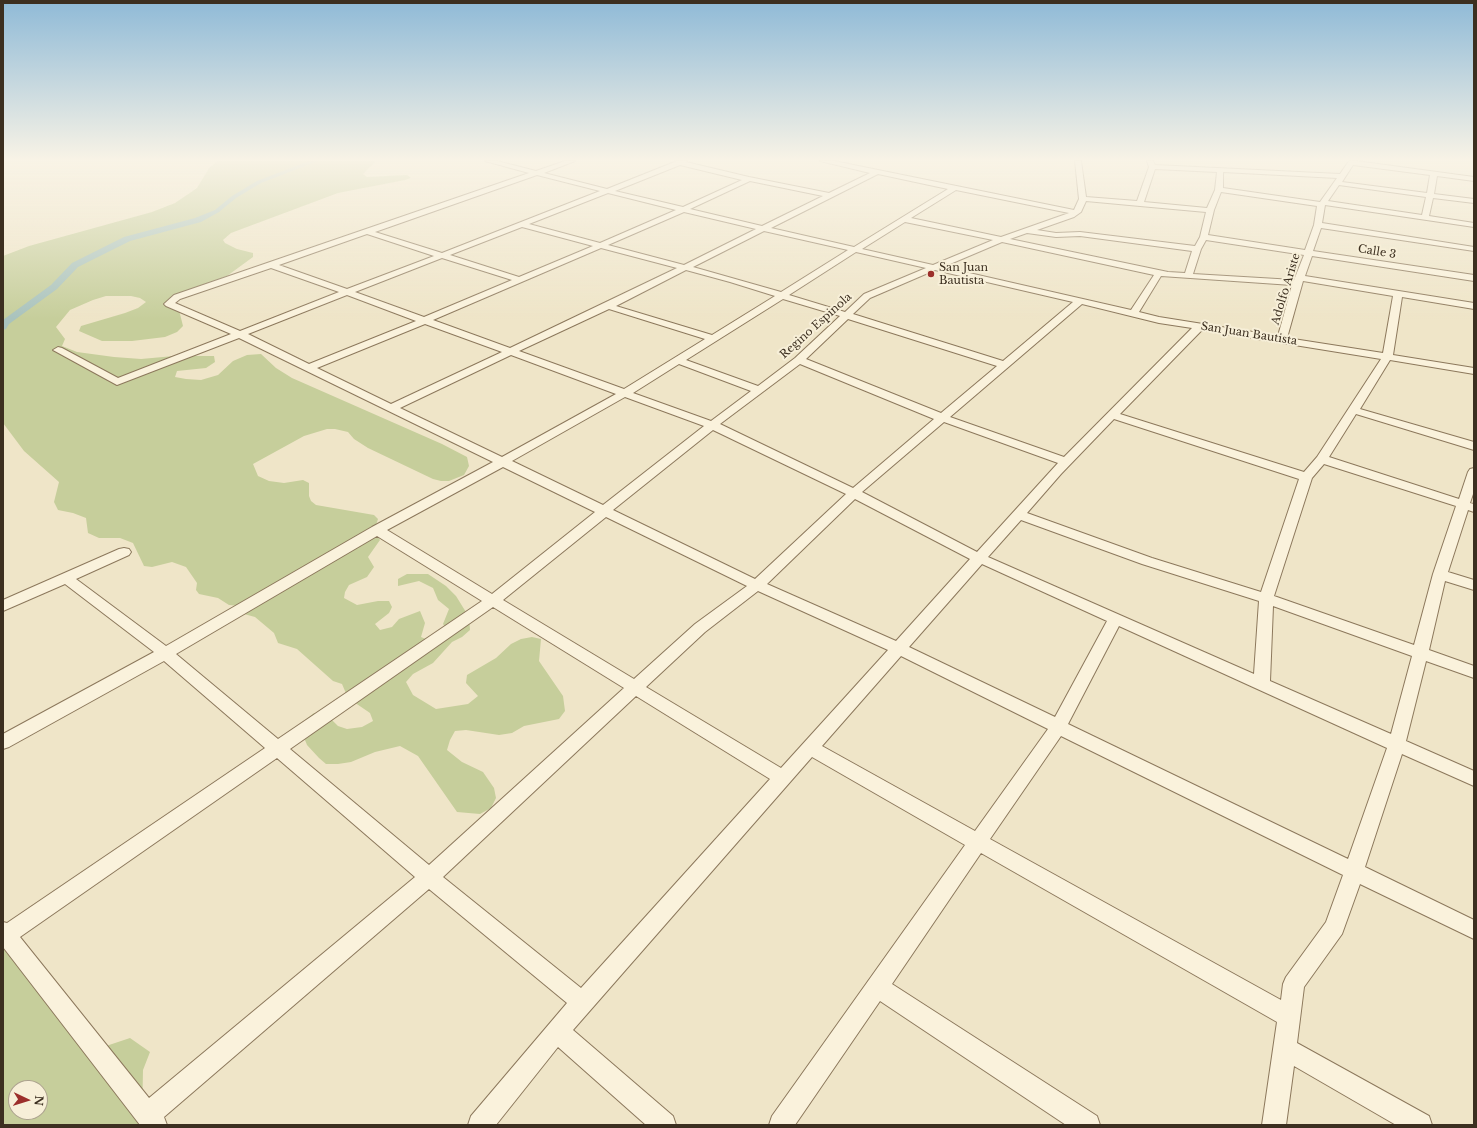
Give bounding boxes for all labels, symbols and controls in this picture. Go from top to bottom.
street label: Calle 3 [1357,242,1397,262]
street label: Adolfo Ariste [1269,252,1303,326]
place label: San Juan Bautista [939,261,988,287]
marker: San Juan Bautista [926,269,936,279]
street label: Regino Espinola [777,290,855,362]
street label: San Juan Bautista [1200,320,1298,348]
north arrow [8,1080,48,1120]
text: N [32,1095,46,1106]

